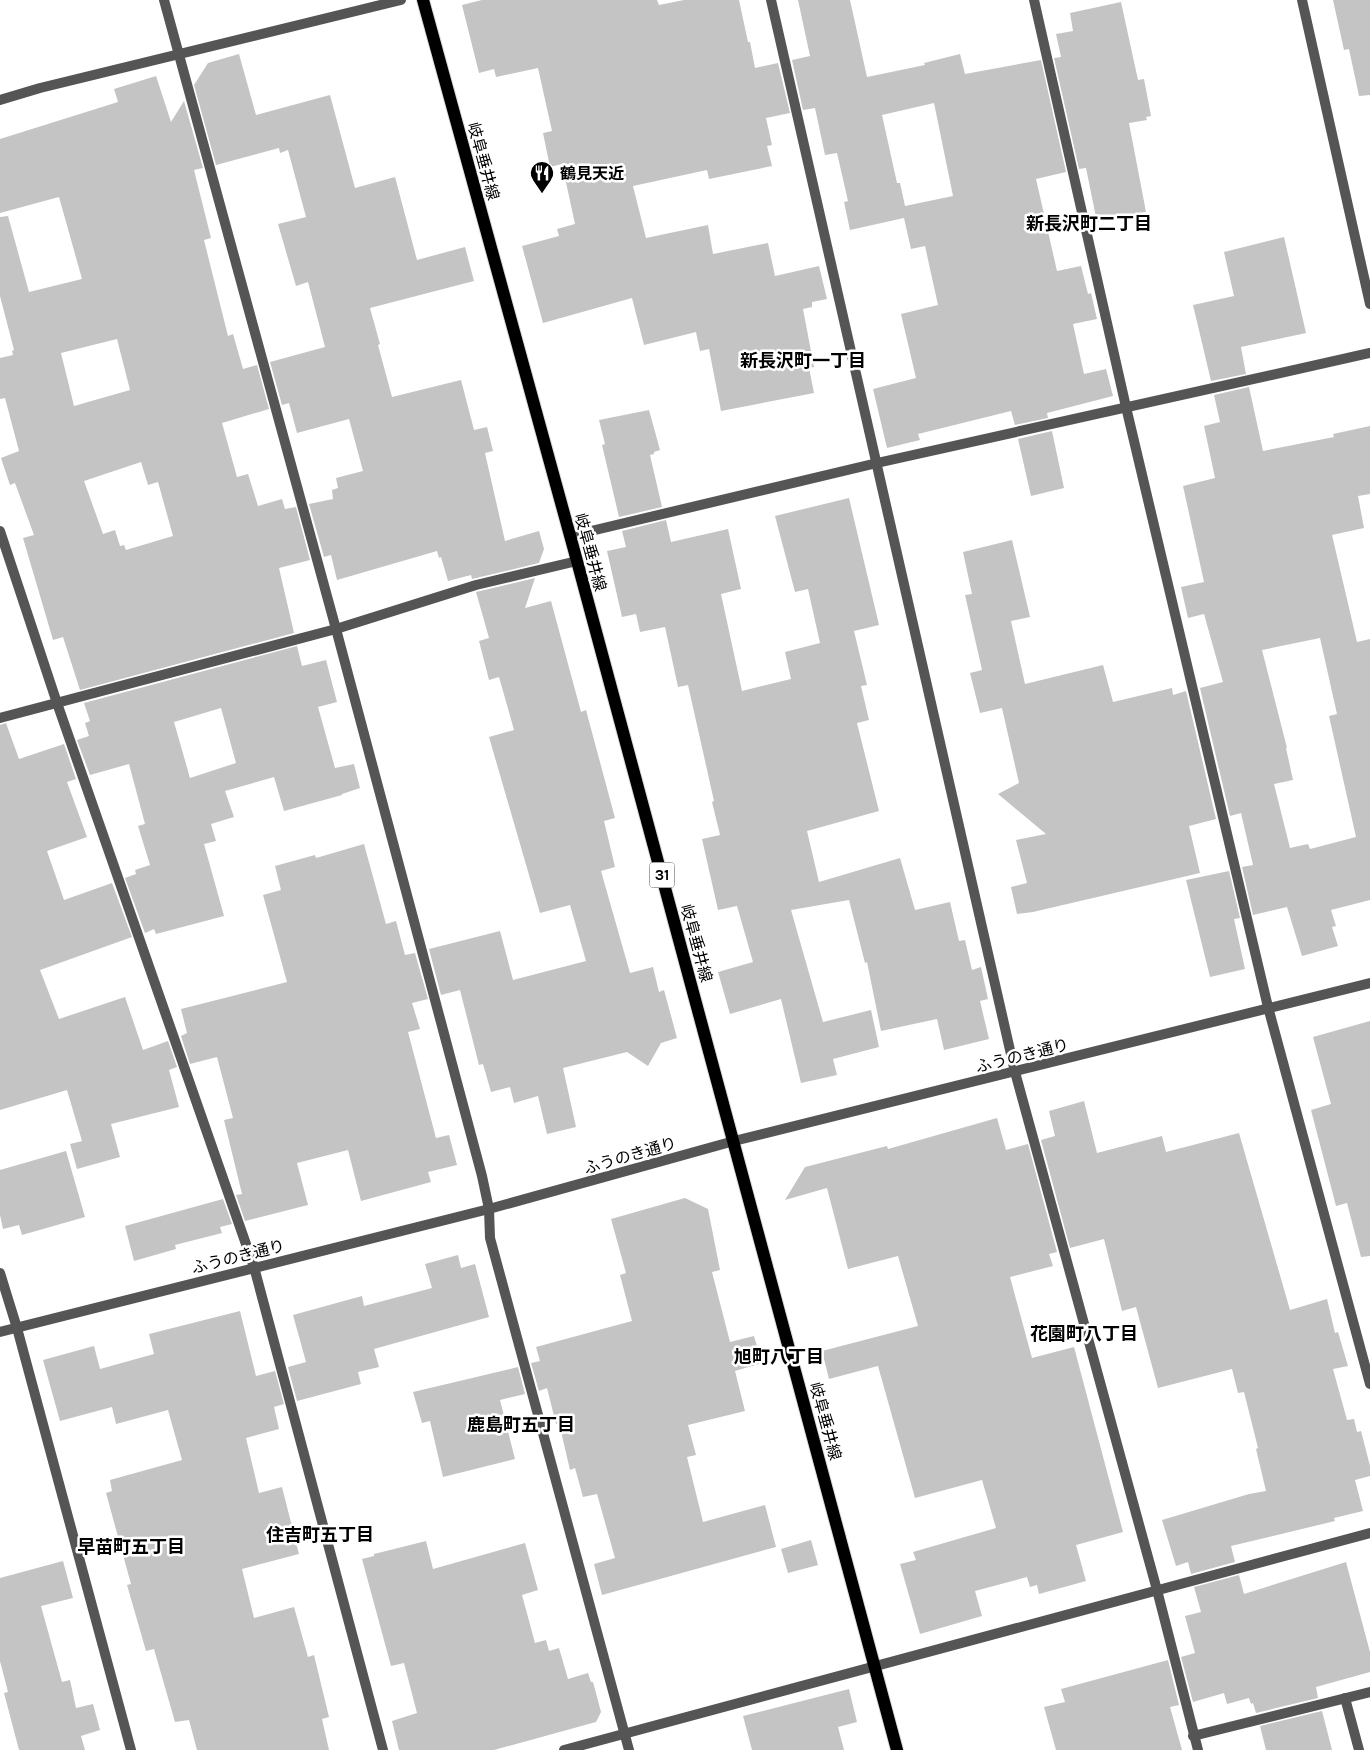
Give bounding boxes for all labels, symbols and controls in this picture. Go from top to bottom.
street label: 岐阜垂井線 [464,120,503,202]
restaurant icon: 鶴見天近 [529,160,555,194]
place label: 鶴見天近 [560,164,624,183]
district label: 新長沢町二丁目 [1026,213,1152,235]
district label: 新長沢町一丁目 [740,350,866,372]
street label: 岐阜垂井線 [571,511,610,593]
road number: 31 [650,862,674,888]
street label: 岐阜垂井線 [677,902,716,984]
street label: ふうのき通り [973,1035,1071,1076]
street label: ふうのき通り [582,1133,679,1178]
street label: ふうのき通り [189,1236,287,1277]
district label: 花園町八丁目 [1030,1323,1138,1345]
district label: 旭町八丁目 [734,1346,824,1368]
street label: 岐阜垂井線 [806,1380,845,1462]
district label: 鹿島町五丁目 [467,1414,575,1436]
district label: 住吉町五丁目 [266,1524,374,1546]
district label: 早苗町五丁目 [77,1536,185,1558]

